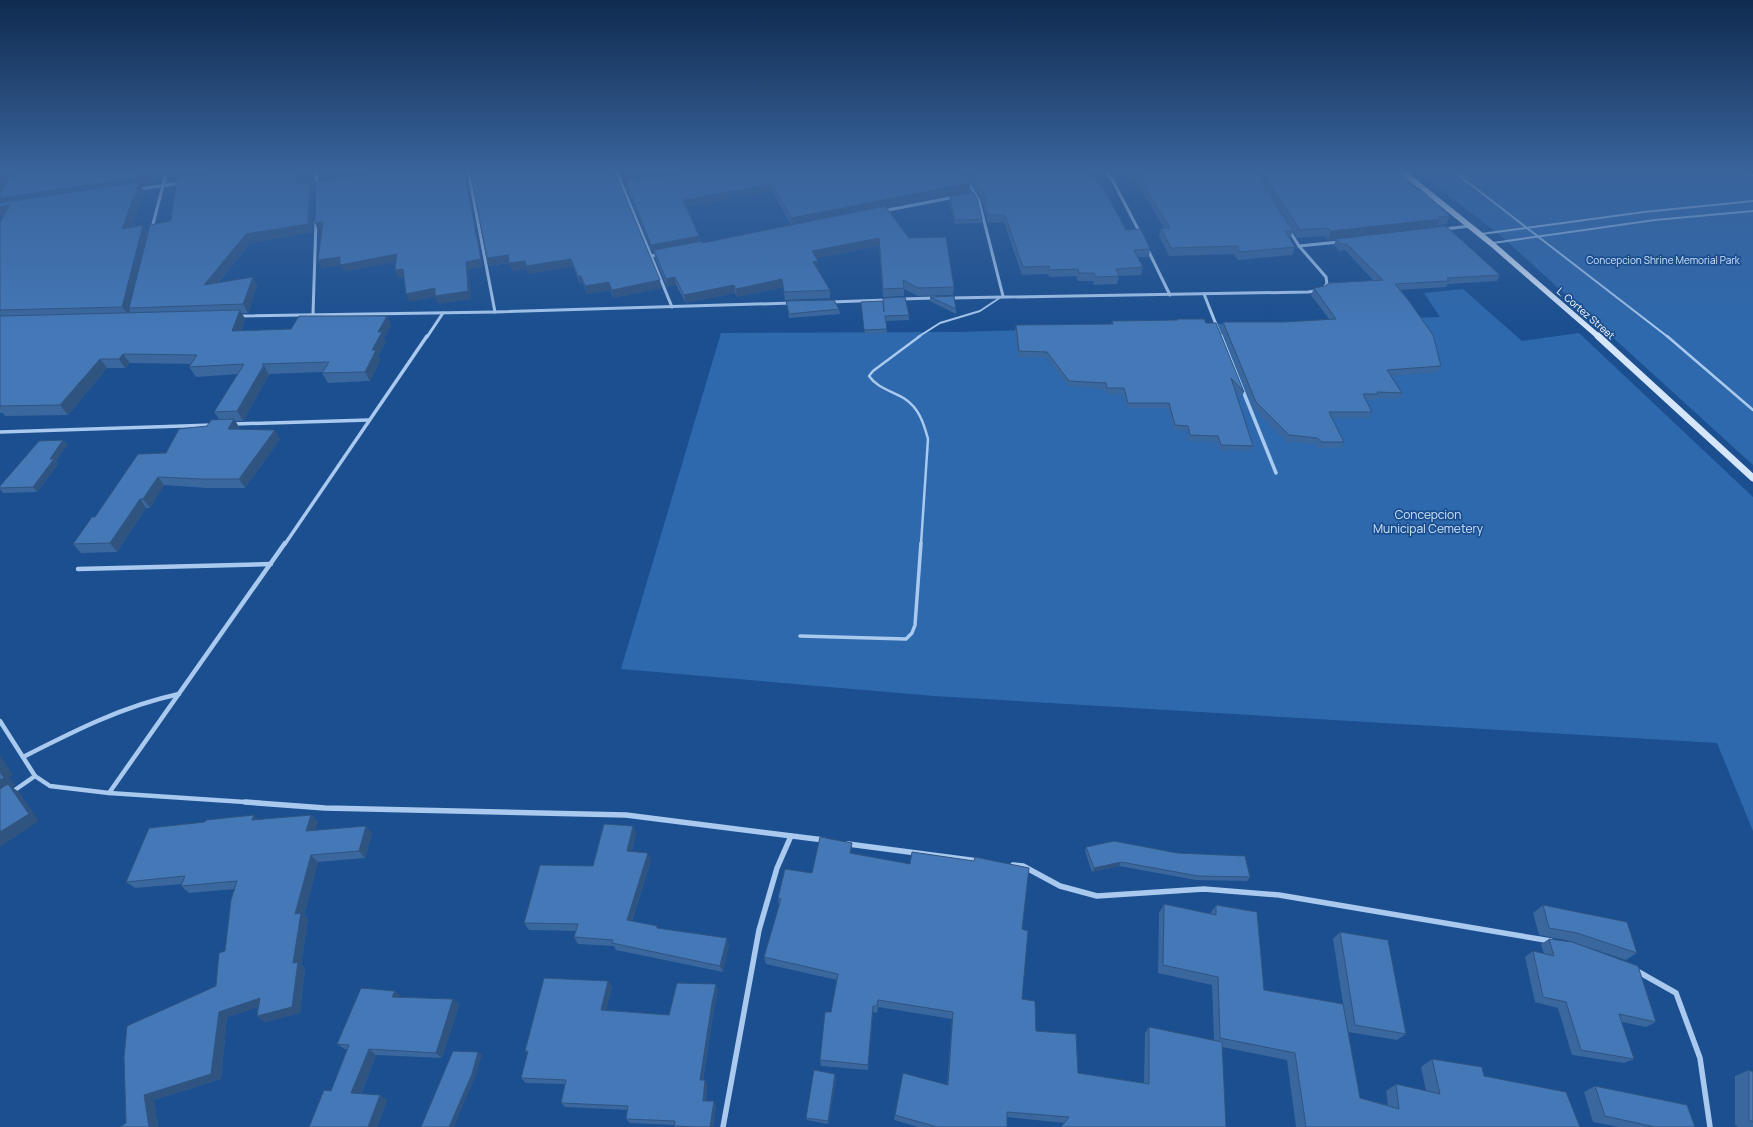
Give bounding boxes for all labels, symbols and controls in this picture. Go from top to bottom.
park label: Concepcion Shrine Memorial Park [1586,253,1741,267]
street label: L. Cortez Street [1554,284,1618,342]
park label: Concepcion Municipal Cemetery [1373,506,1484,537]

